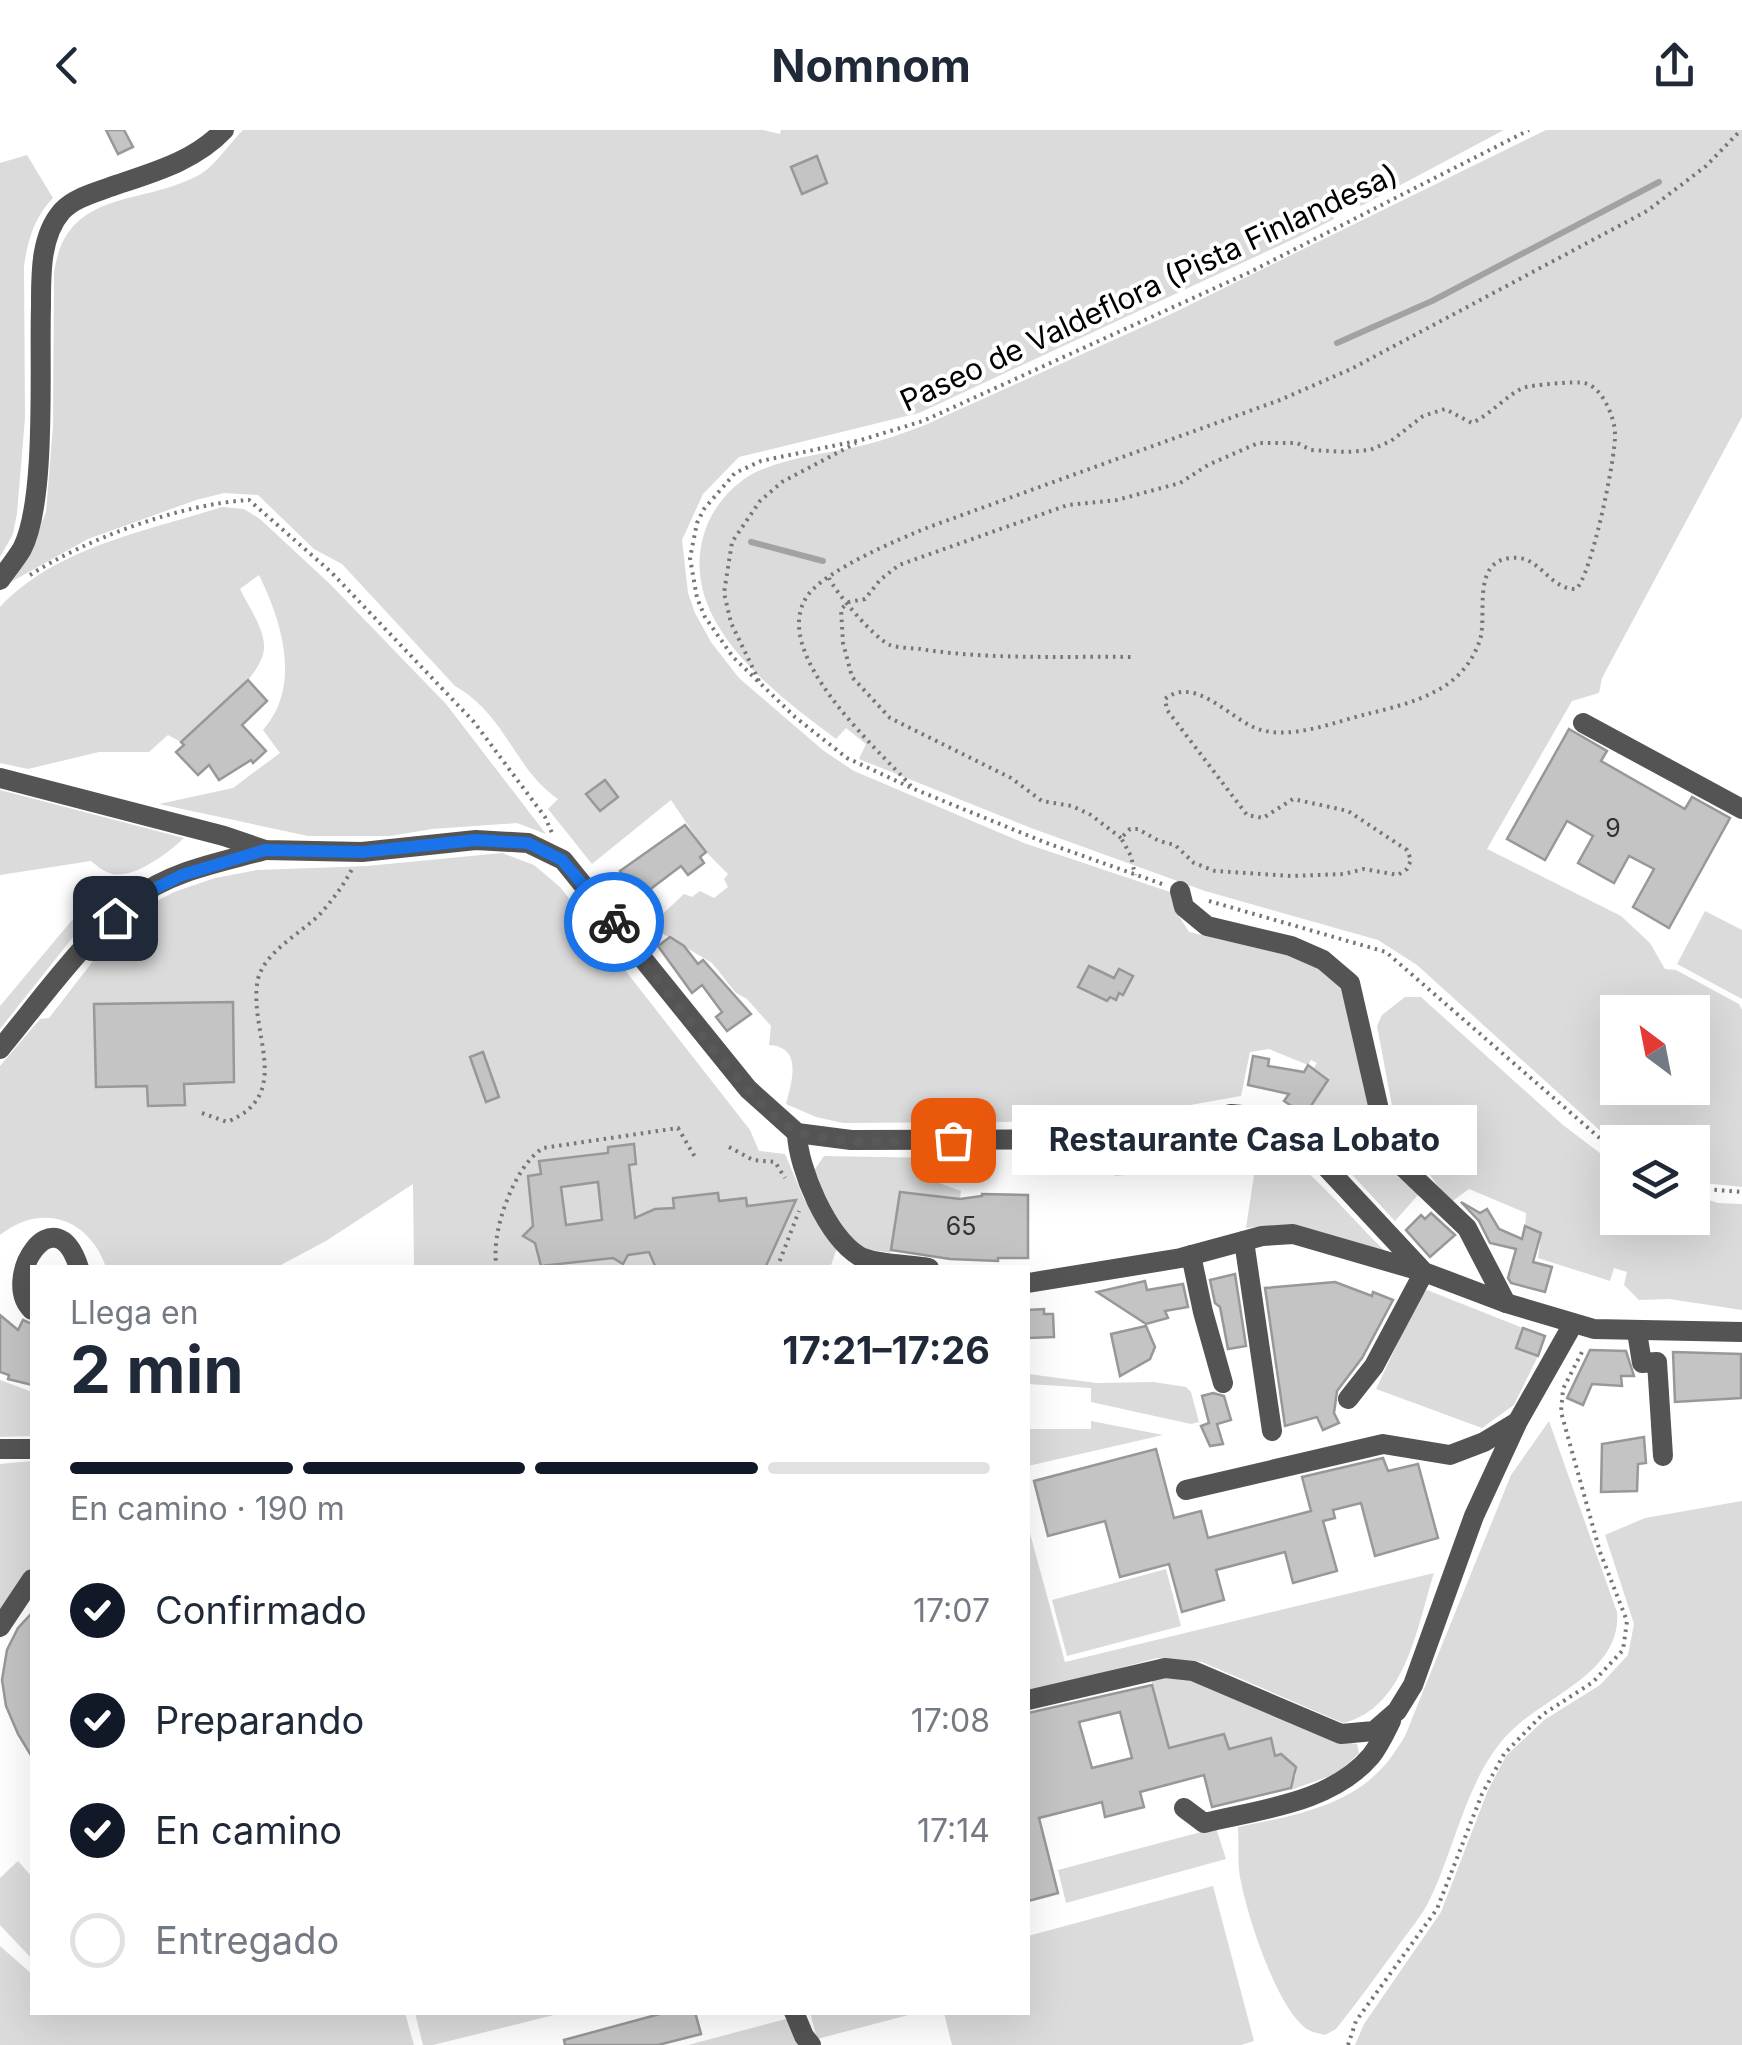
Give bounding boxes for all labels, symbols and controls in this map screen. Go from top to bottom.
icon: back [40,38,95,93]
text: Nomnom [771,38,971,93]
icon: share [1647,38,1702,93]
street label: Paseo de Valdeflora (Pista Finlandesa) [894,156,1403,418]
house number: 9 [1605,813,1621,843]
courier [564,872,664,972]
pin [73,876,158,961]
icon: home [88,891,143,946]
icon: bike [587,895,642,950]
north arrow [1600,995,1710,1105]
map controls [1600,995,1710,1235]
pin [911,1098,996,1183]
callout: Restaurante Casa Lobato [1013,1105,1478,1175]
icon: bag [926,1113,981,1168]
text: Restaurante Casa Lobato [1049,1120,1440,1159]
button: layers [1600,1125,1710,1235]
house number: 65 [946,1211,976,1241]
text: Llega en [70,1293,199,1332]
text: 17:21–17:26 [782,1327,990,1373]
text: 2 min [70,1330,244,1409]
text: En camino · 190 m [70,1489,345,1528]
icon: check [70,1583,125,1638]
text: Confirmado [155,1587,367,1633]
text: 17:07 [913,1591,990,1630]
icon: check [70,1693,125,1748]
text: Preparando [155,1697,364,1743]
text: 17:08 [911,1701,990,1740]
icon: check [70,1803,125,1858]
text: En camino [155,1807,342,1853]
text: 17:14 [917,1811,990,1850]
text: Entregado [155,1917,339,1963]

